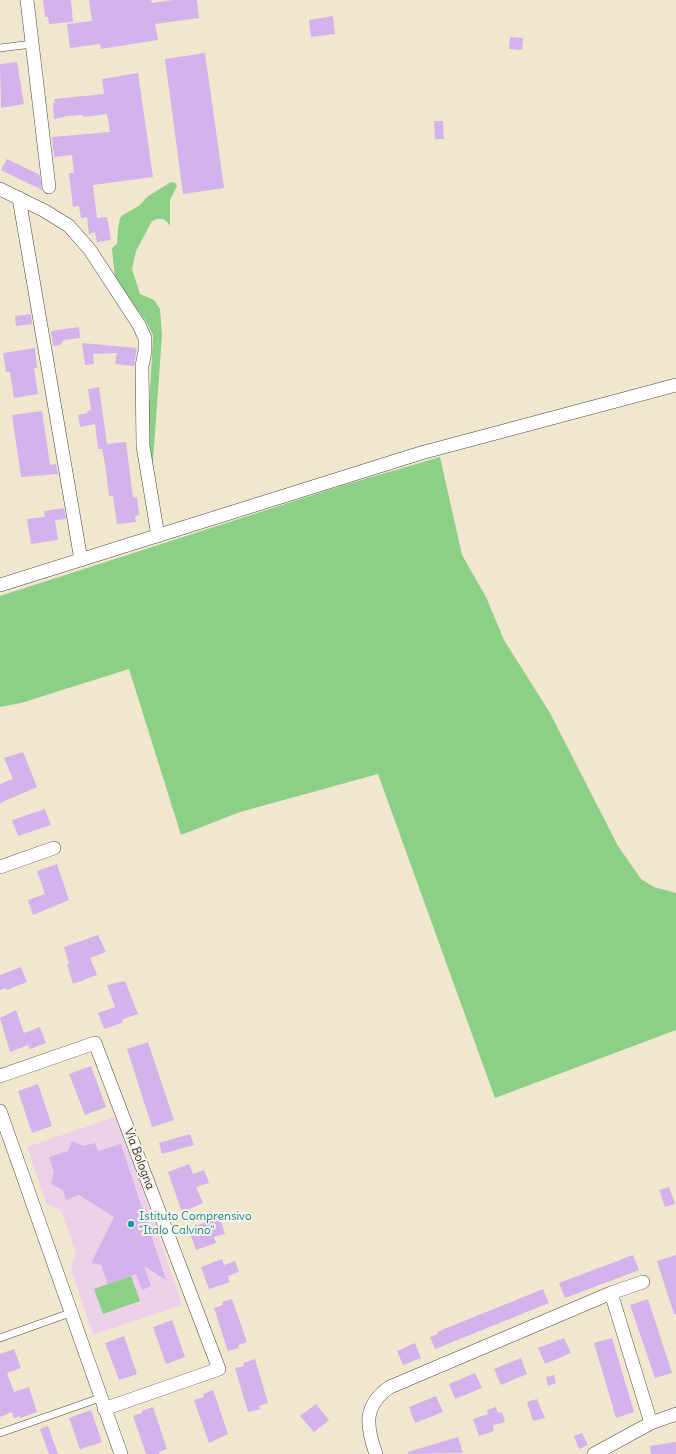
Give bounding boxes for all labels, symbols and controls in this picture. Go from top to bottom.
street label: Via Bologna [121,1126,157,1192]
place label: Istituto Comprensivo "Italo Calvino" [139,1210,252,1238]
marker: Istituto Comprensivo "Italo Calvino" [126,1219,136,1229]

